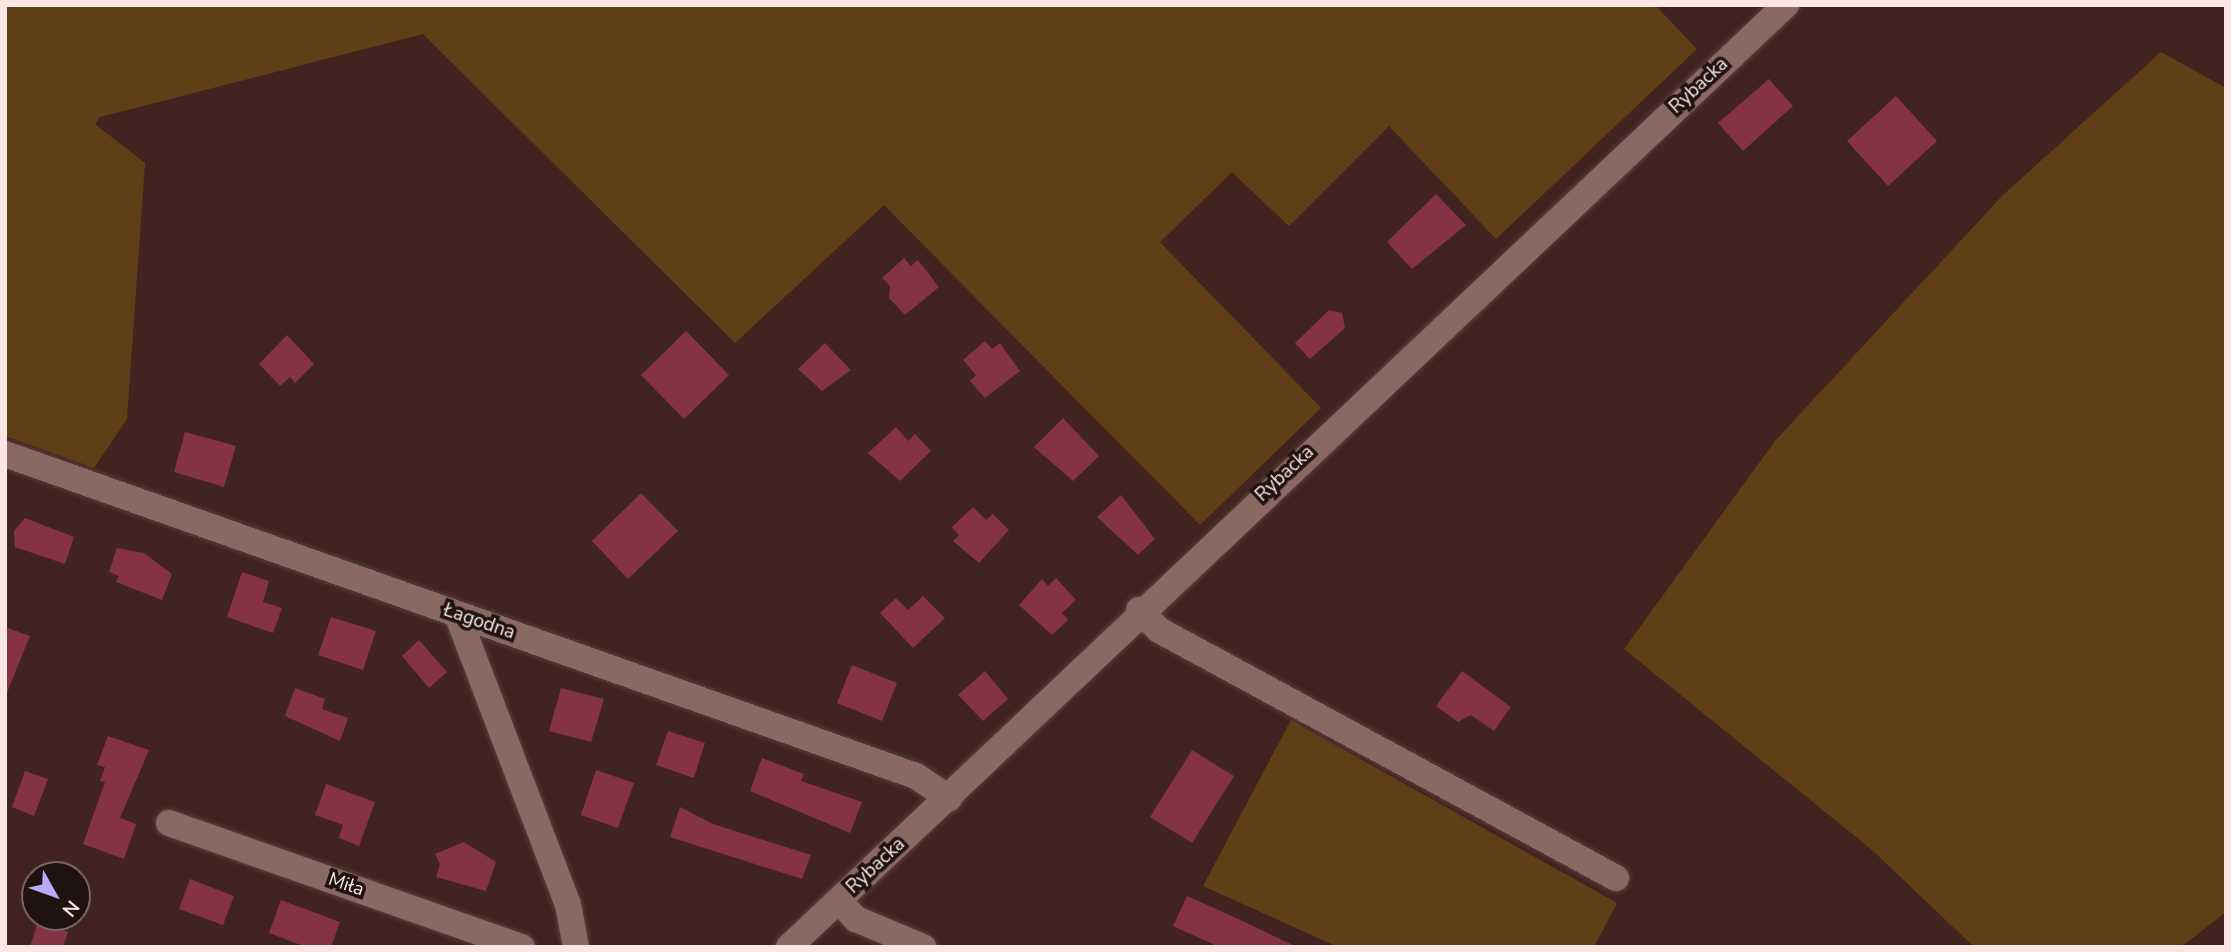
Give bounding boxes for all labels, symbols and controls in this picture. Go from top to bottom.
street label: Rybacka [1665,53,1733,119]
street label: Rybacka [1251,441,1319,507]
street label: Łagodna [440,599,518,645]
street label: Rybacka [842,833,910,899]
north arrow [21,861,91,931]
street label: Miła [325,868,367,902]
text: N [56,894,85,922]

